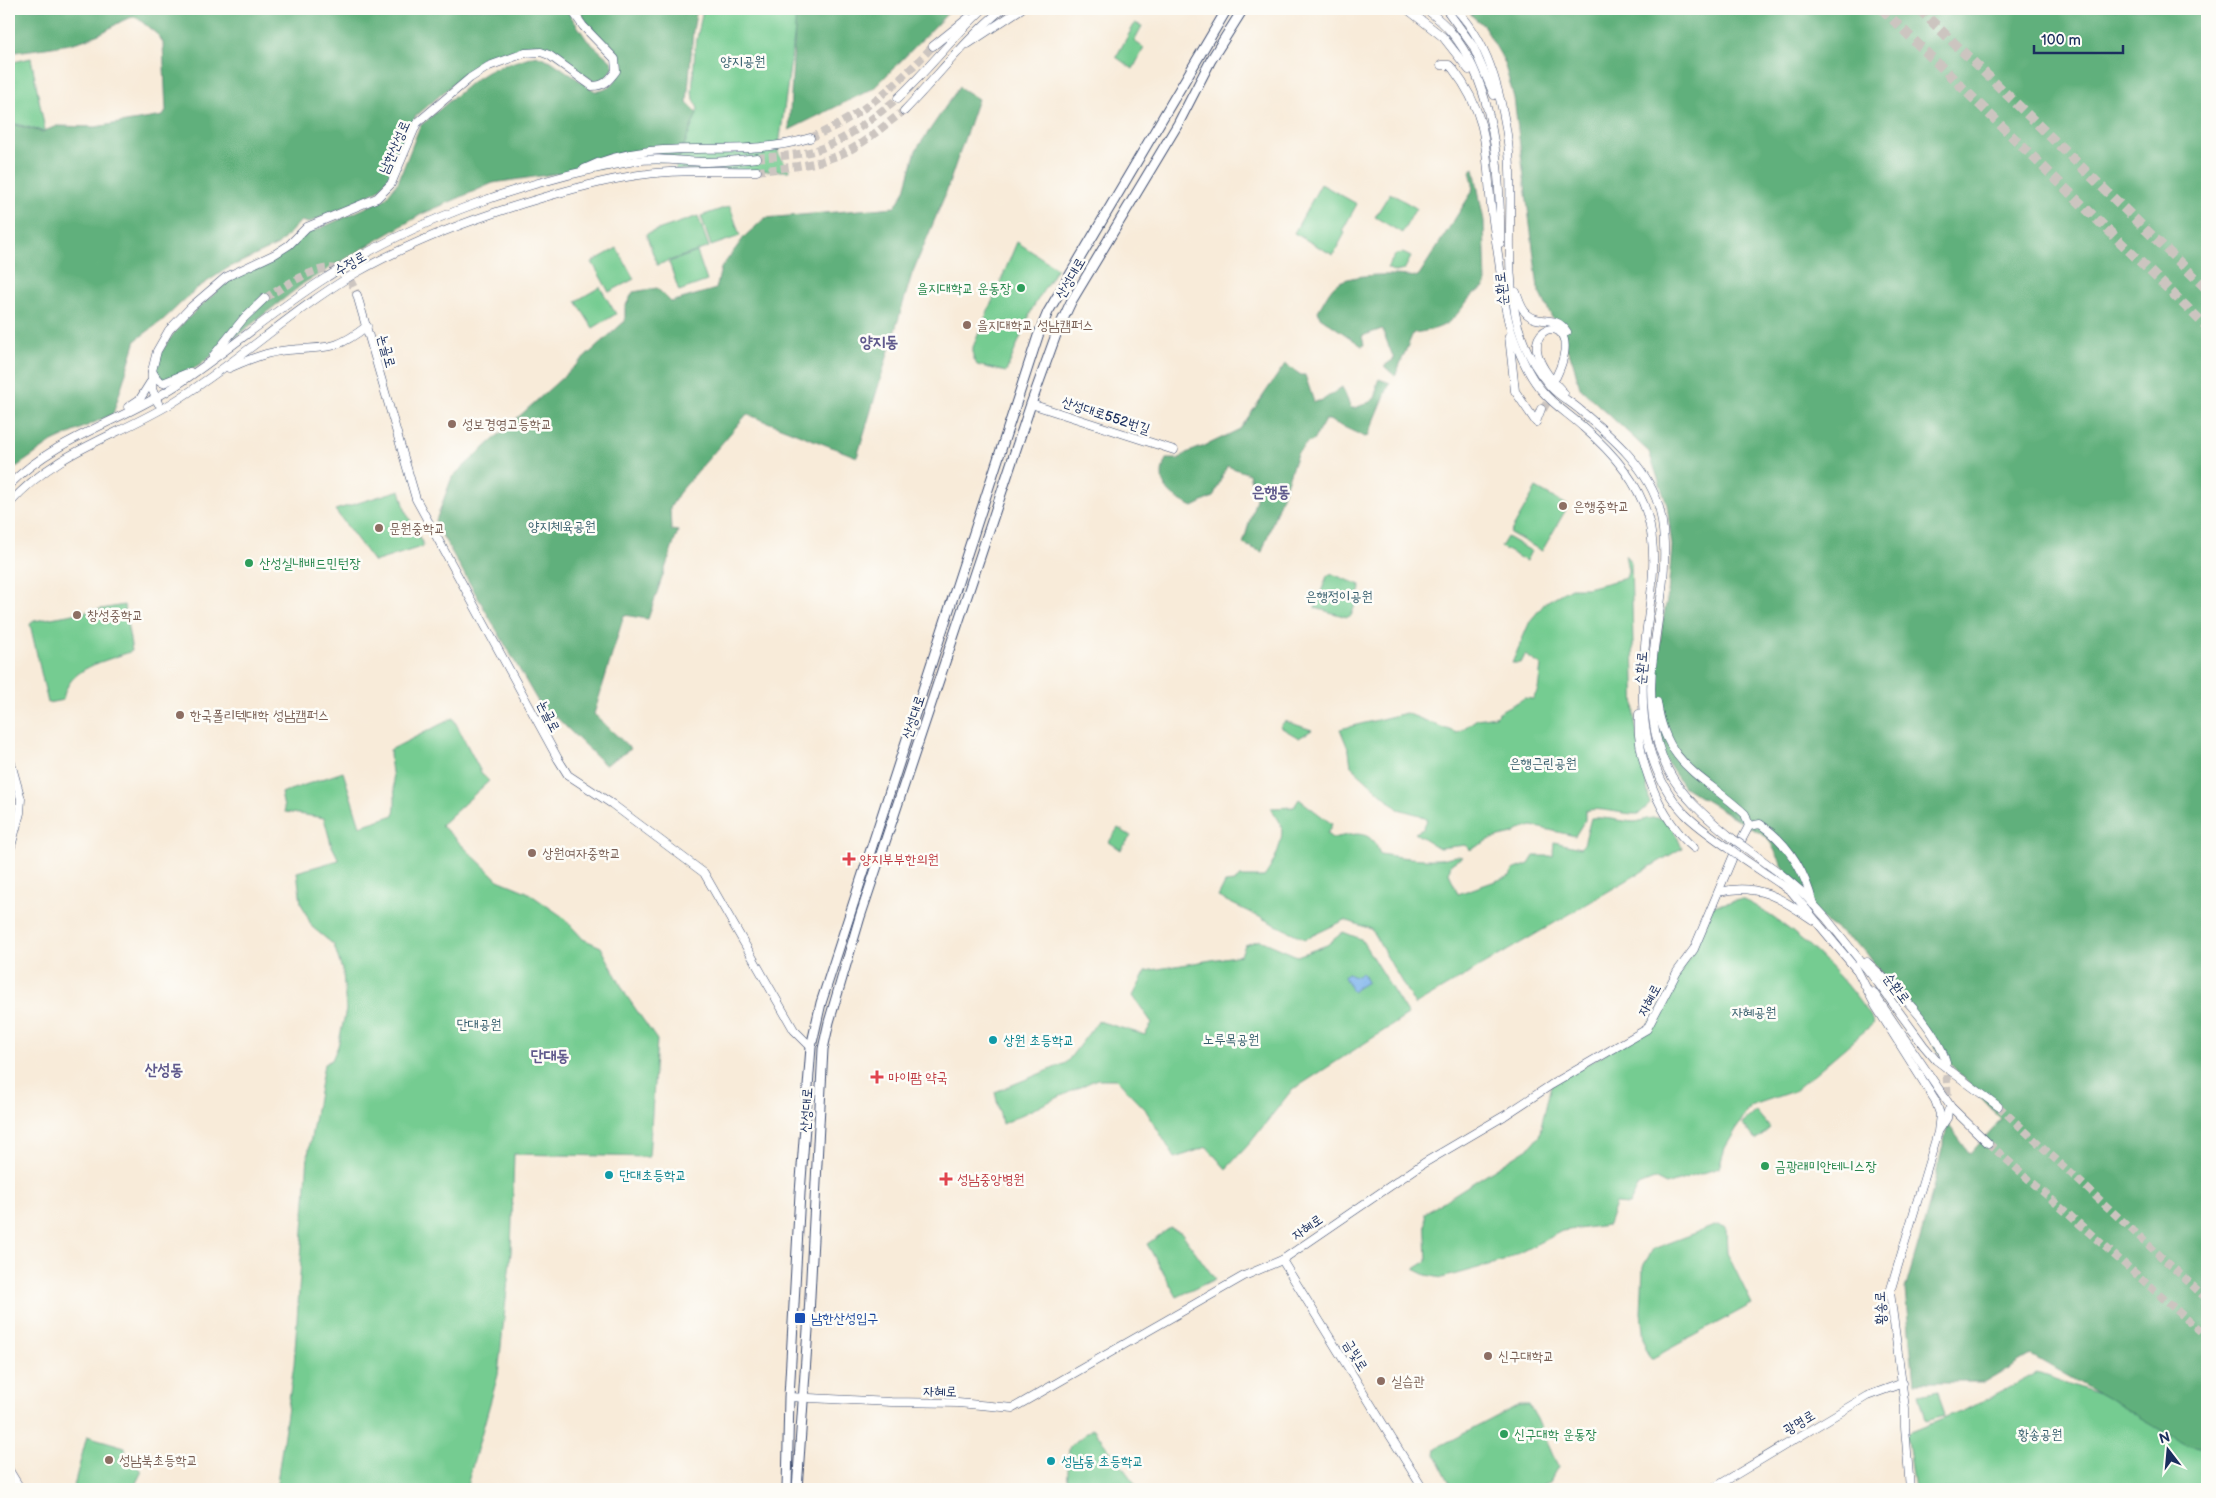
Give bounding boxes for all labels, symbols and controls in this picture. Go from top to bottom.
scale bar [2034,22,2122,54]
text: 100 m [2041,31,2081,50]
park label: 양지공원 [720,53,766,70]
street label: 남한산성로 [375,118,414,176]
street label: 수정로 [331,248,369,279]
street label: 산성대로 [1052,254,1089,302]
street label: 순환로 [1491,271,1512,307]
place label: 을지대학교 운동장 [917,280,1012,297]
marker: 을지대학교 운동장 [1015,282,1027,294]
place label: 을지대학교 성남캠퍼스 [977,317,1093,334]
marker: 을지대학교 성남캠퍼스 [961,319,973,331]
street label: 논골로 [374,333,399,370]
district label: 양지동 [860,333,898,352]
street label: 산성대로552번길 [1060,393,1153,438]
place label: 성보경영고등학교 [462,416,552,433]
marker: 성보경영고등학교 [446,418,458,430]
district label: 은행동 [1252,483,1290,502]
place label: 은행중학교 [1573,498,1629,515]
marker: 은행중학교 [1557,500,1569,512]
park label: 양지체육공원 [528,518,596,535]
place label: 문원중학교 [389,520,445,537]
marker: 문원중학교 [373,522,385,534]
place label: 산성실내배드민턴장 [259,555,361,572]
marker: 산성실내배드민턴장 [243,557,255,569]
park label: 은행정이공원 [1305,588,1373,605]
place label: 창성중학교 [87,607,143,624]
marker: 창성중학교 [71,609,83,621]
street label: 순환로 [1632,651,1651,685]
street label: 산성대로 [898,693,929,741]
street label: 논골로 [533,697,564,735]
place label: 한국폴리텍대학 성남캠퍼스 [190,707,329,724]
marker: 한국폴리텍대학 성남캠퍼스 [174,709,186,721]
park label: 은행근린공원 [1509,755,1577,772]
place label: 상원여자중학교 [542,845,621,862]
marker: 상원여자중학교 [526,847,538,859]
place label: 양지부부한의원 [860,851,939,868]
marker: 양지부부한의원 [842,852,856,866]
street label: 순환로 [1880,970,1914,1007]
street label: 자혜로 [1634,981,1665,1019]
park label: 자혜공원 [1731,1004,1777,1021]
park label: 단대공원 [456,1016,502,1033]
park label: 노루목공원 [1203,1031,1259,1048]
place label: 상원 초등학교 [1003,1032,1074,1049]
marker: 상원 초등학교 [987,1034,999,1046]
district label: 단대동 [531,1047,569,1066]
district label: 산성동 [145,1061,183,1080]
place label: 마이팜 약국 [888,1069,948,1086]
marker: 마이팜 약국 [870,1070,884,1084]
street label: 산성대로 [797,1087,816,1133]
place label: 금광래미안테니스장 [1775,1158,1877,1175]
marker: 금광래미안테니스장 [1759,1160,1771,1172]
place label: 단대초등학교 [619,1167,687,1184]
marker: 단대초등학교 [603,1169,615,1181]
place label: 성남중앙병원 [957,1171,1025,1188]
marker: 성남중앙병원 [939,1172,953,1186]
street label: 자혜로 [1289,1211,1326,1244]
street label: 황송로 [1871,1291,1890,1325]
place label: 남한산성입구 [811,1310,879,1327]
marker: 남한산성입구 [793,1311,807,1325]
street label: 금빛로 [1340,1336,1372,1374]
place label: 신구대학교 [1498,1348,1554,1365]
marker: 신구대학교 [1482,1350,1494,1362]
place label: 실습관 [1391,1373,1425,1390]
marker: 실습관 [1375,1375,1387,1387]
street label: 자혜로 [923,1383,957,1400]
street label: 광명로 [1780,1406,1818,1438]
place label: 신구대학 운동장 [1514,1426,1597,1443]
park label: 황송공원 [2017,1426,2063,1443]
north arrow [2144,1426,2194,1476]
marker: 신구대학 운동장 [1498,1428,1510,1440]
text: N [2157,1428,2172,1448]
place label: 성남북초등학교 [119,1452,198,1469]
place label: 성남동 초등학교 [1061,1453,1144,1470]
marker: 성남북초등학교 [103,1454,115,1466]
marker: 성남동 초등학교 [1045,1455,1057,1467]

